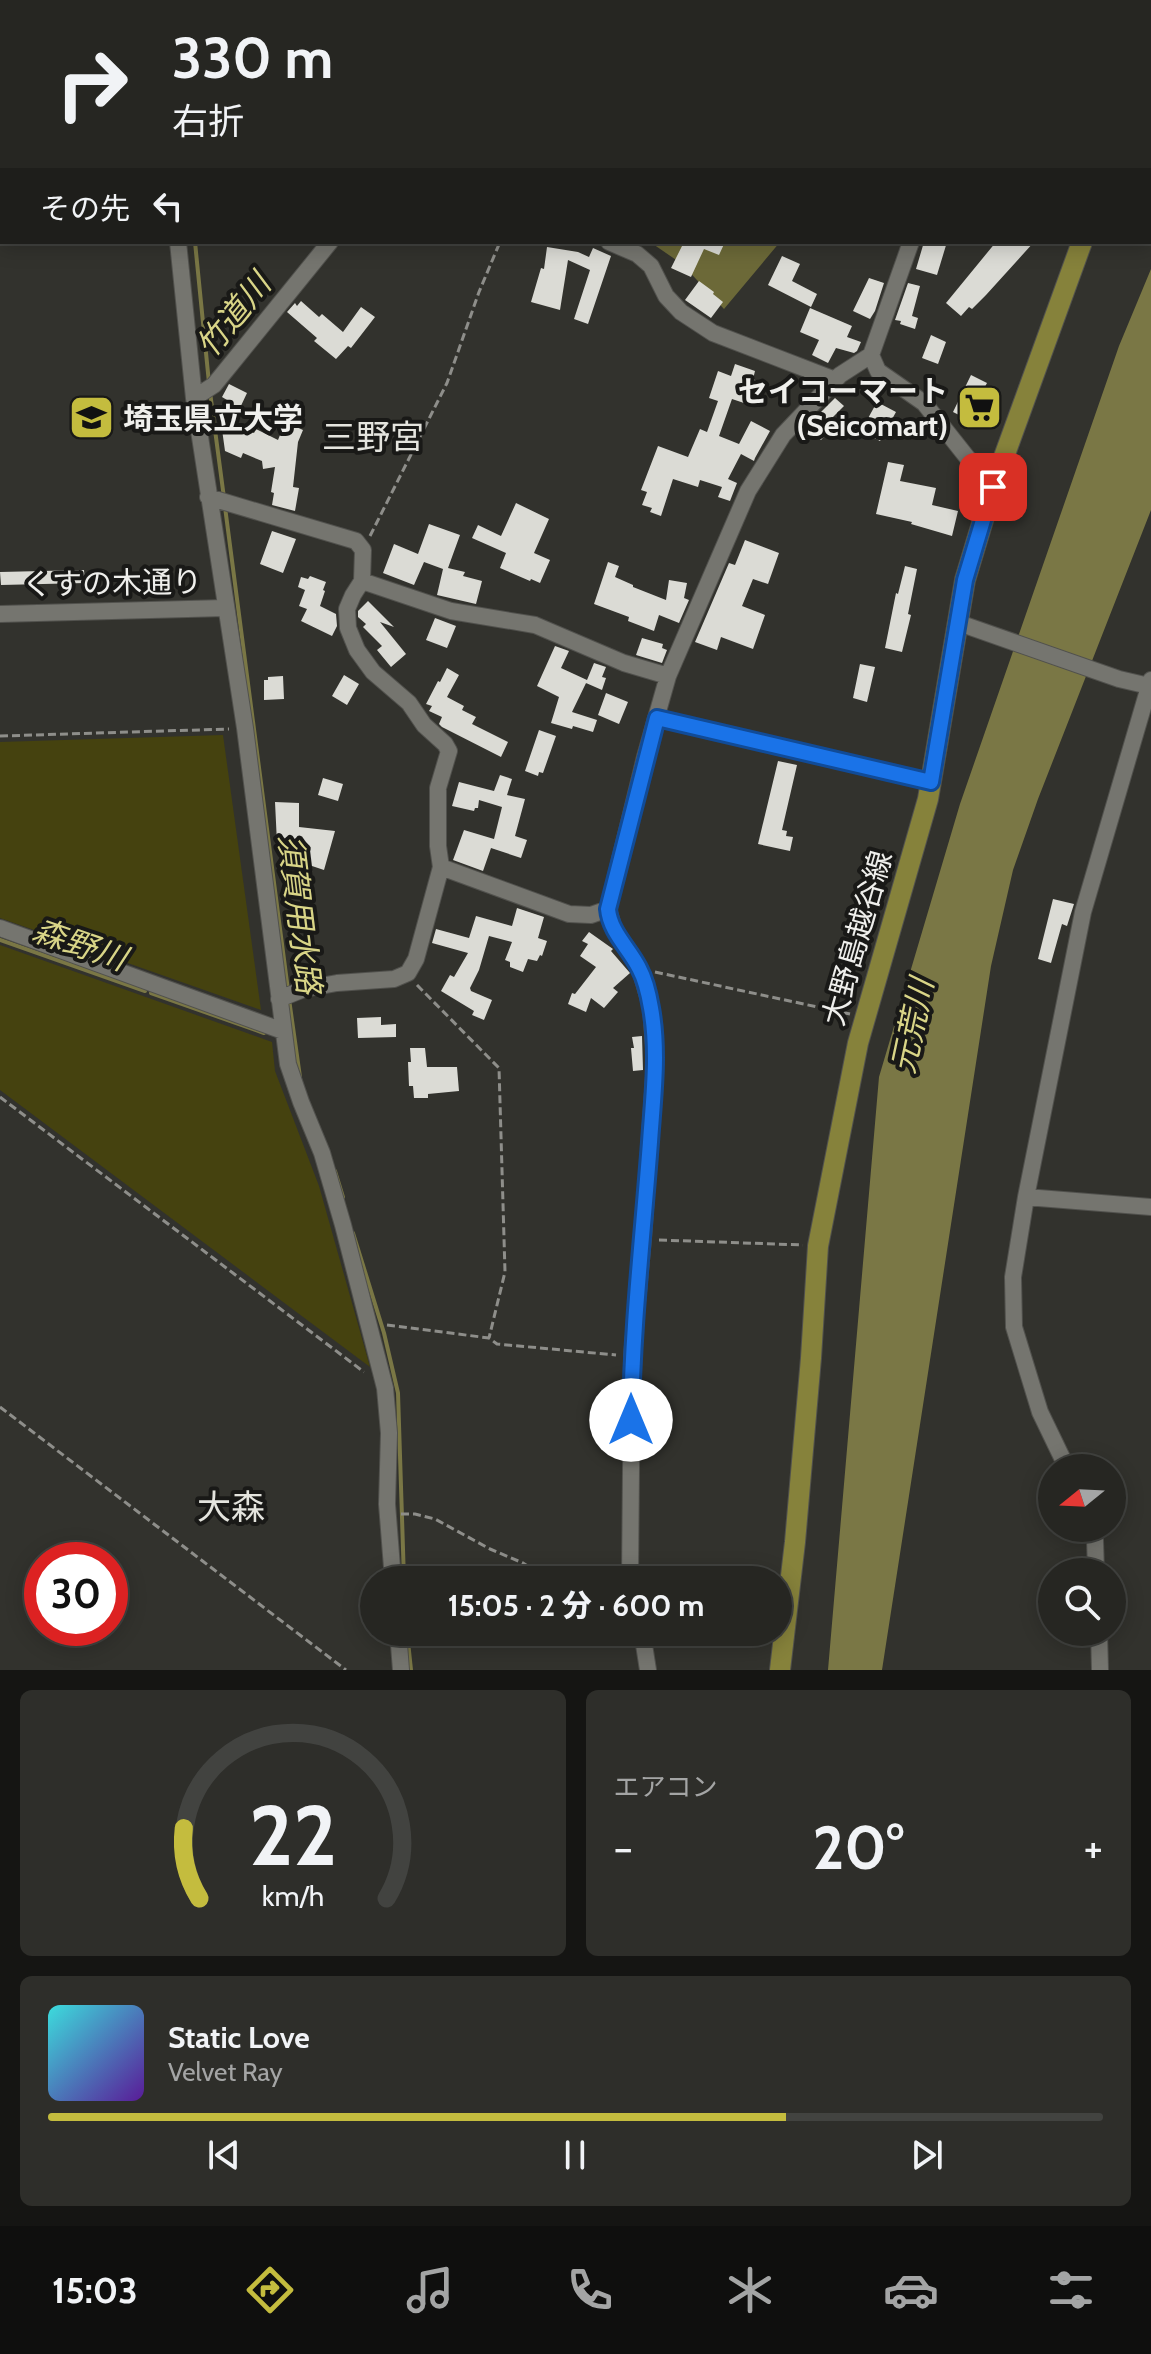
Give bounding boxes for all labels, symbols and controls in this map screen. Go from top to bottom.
text: 330 m [172,24,333,92]
icon: right [40,32,144,136]
text: 右折 [172,99,244,143]
icon: left [146,184,190,228]
text: その先 [40,190,130,227]
water label: 竹道川 [188,263,280,365]
place label: セイコーマート (Seicomart) [738,373,948,444]
supermarket icon: セイコーマート (Seicomart) [955,384,1003,432]
school or university icon: 埼玉県立大学 [68,394,116,442]
place label: 埼玉県立大学 [123,400,303,437]
district label: 三野宮 [322,416,424,458]
pin [959,453,1027,521]
icon: arrive [971,465,1015,509]
street label: くすの木通り [22,563,202,603]
water label: 須賀用水路 [271,832,329,999]
street label: 大野島越谷線 [814,846,900,1030]
water label: 森野川 [28,910,135,979]
water label: 元荒川 [883,972,942,1077]
position arrow [589,1378,673,1462]
north arrow [1038,1454,1126,1542]
map controls [1038,1454,1126,1646]
district label: 大森 [197,1486,265,1528]
speed limit sign: 30 [24,1542,128,1646]
button: search [1038,1558,1126,1646]
text: 15:05 · 2 分 · 600 m [448,1587,704,1624]
text: エアコン [614,1771,718,1803]
text: 22 [249,1785,337,1886]
text: 20° [813,1811,904,1884]
text: − [614,1821,633,1874]
text: + [1084,1821,1103,1874]
text: km/h [261,1878,324,1913]
text: Static Love [168,2019,310,2056]
text: Velvet Ray [168,2056,283,2088]
icon: previous [202,2133,246,2177]
icon: pause [553,2133,597,2177]
icon: next [905,2133,949,2177]
icon: directions [242,2262,298,2318]
icon: music [402,2262,458,2318]
icon: phone [562,2262,618,2318]
icon: climate [722,2262,778,2318]
icon: car [883,2262,939,2318]
icon: filters [1043,2262,1099,2318]
text: 15:03 [52,2268,138,2312]

